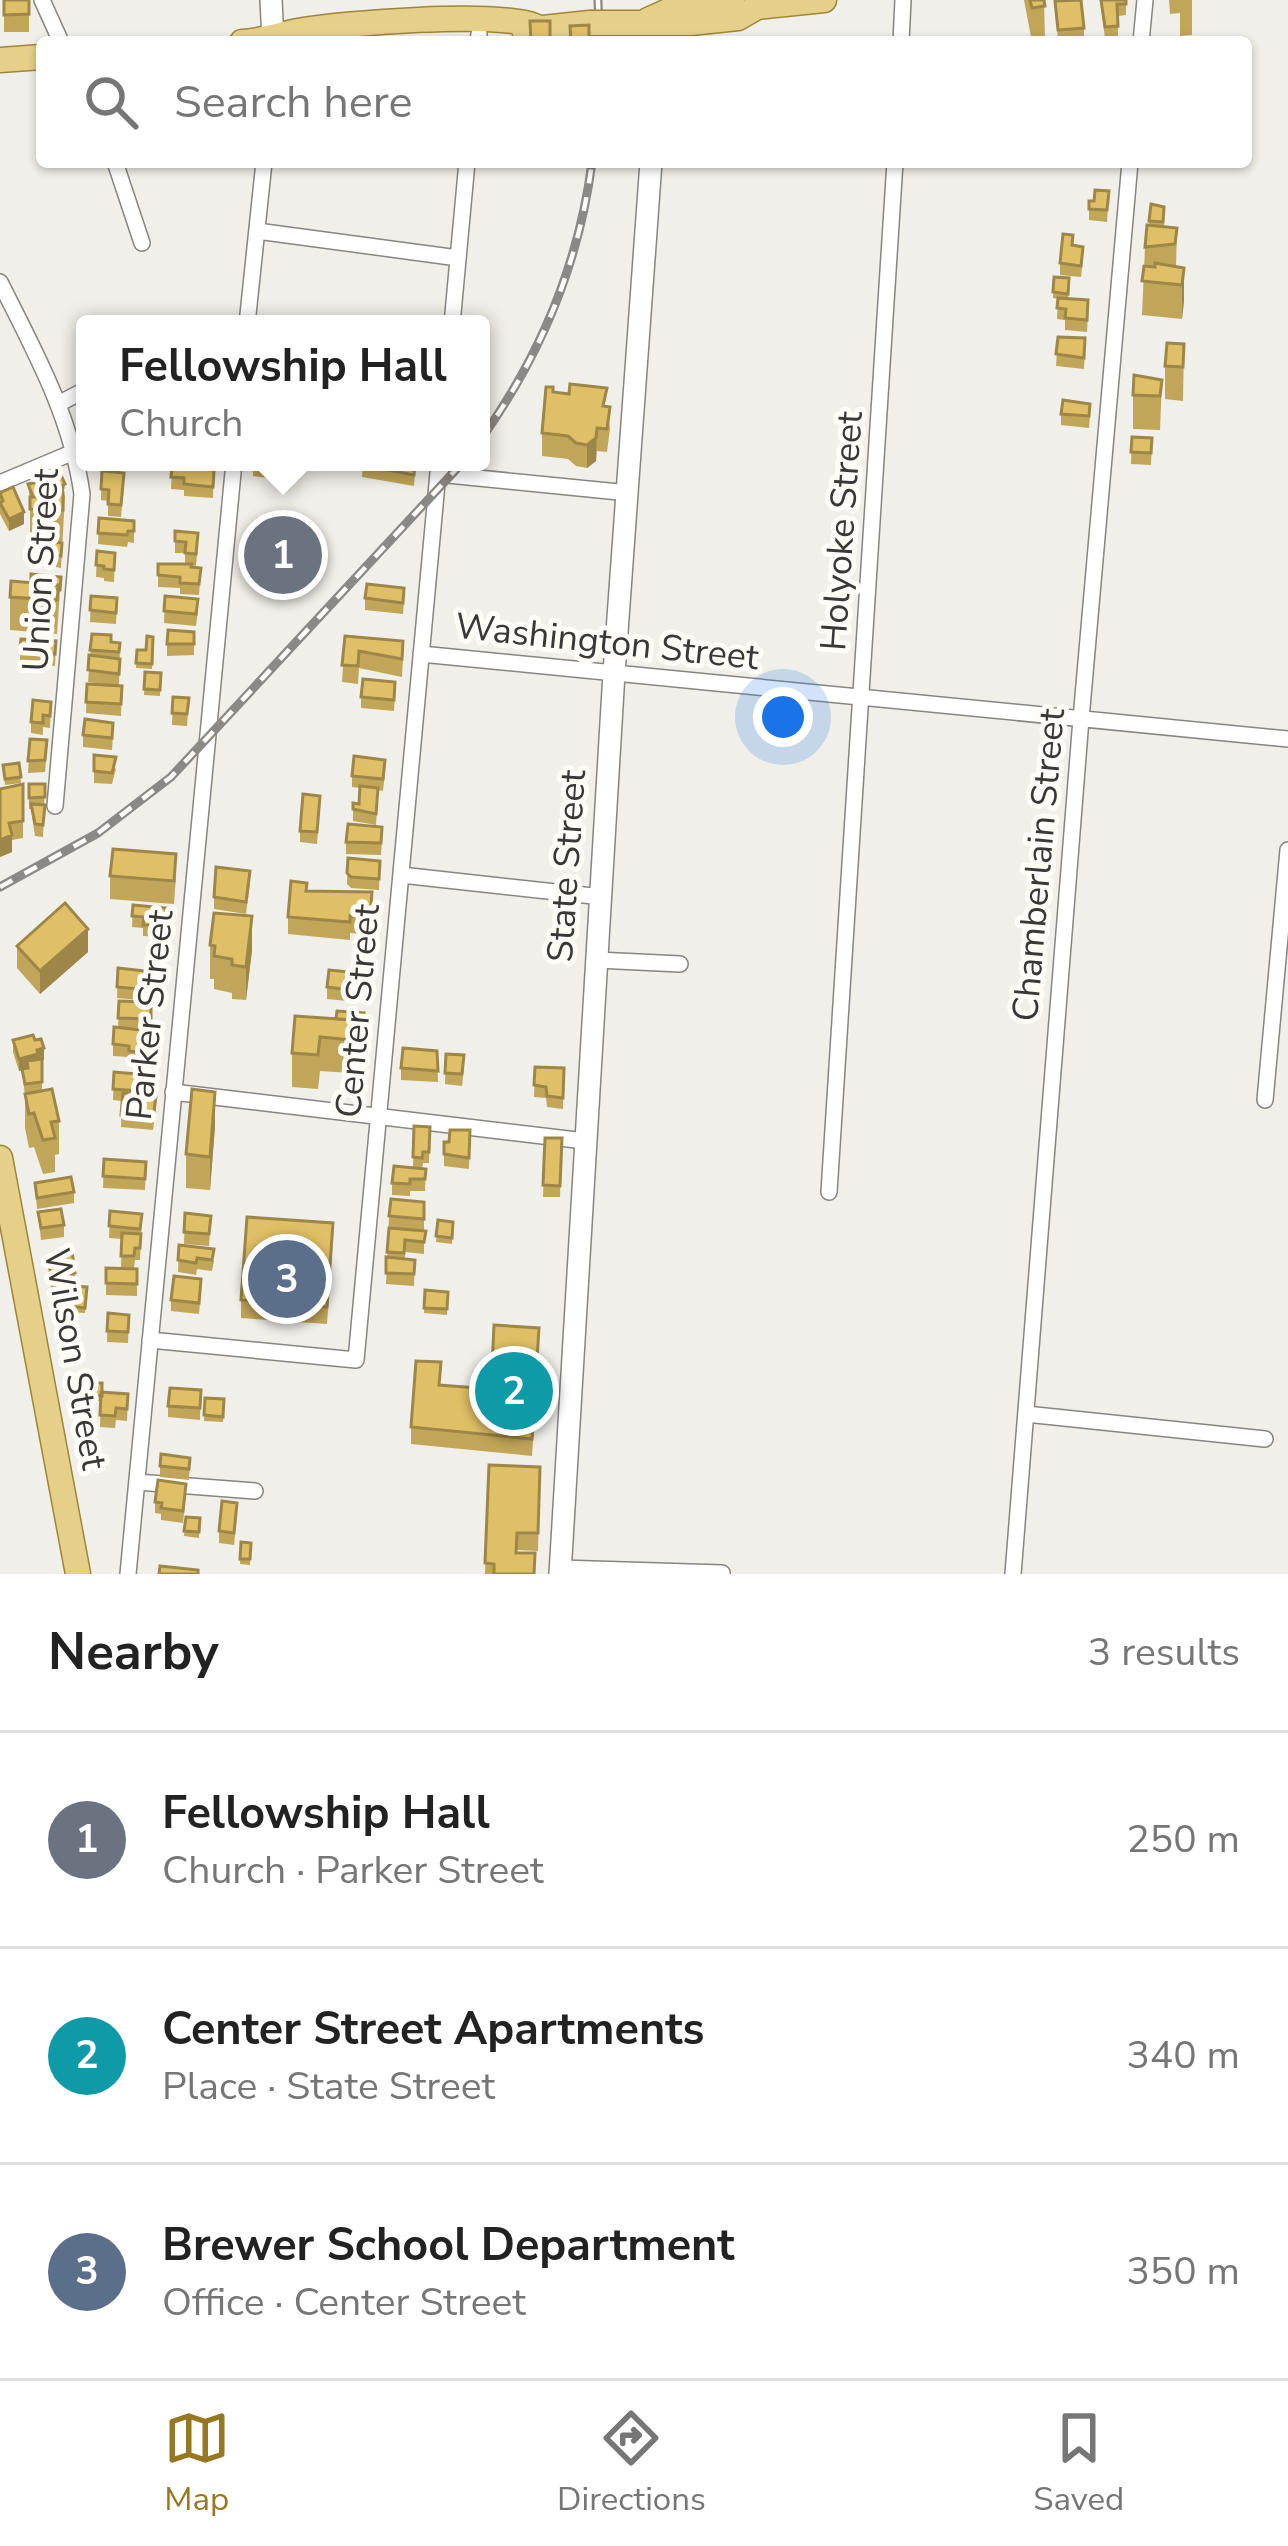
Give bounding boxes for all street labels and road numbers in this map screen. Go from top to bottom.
street label: Holyoke Street [809,409,875,652]
street label: Union Street [11,467,71,673]
street label: Washington Street [453,602,761,682]
street label: Chamberlain Street [1001,706,1077,1023]
street label: State Street [536,768,598,964]
street label: Center Street [324,902,392,1120]
street label: Parker Street [115,907,185,1122]
street label: Wilson Street [31,1245,119,1474]

